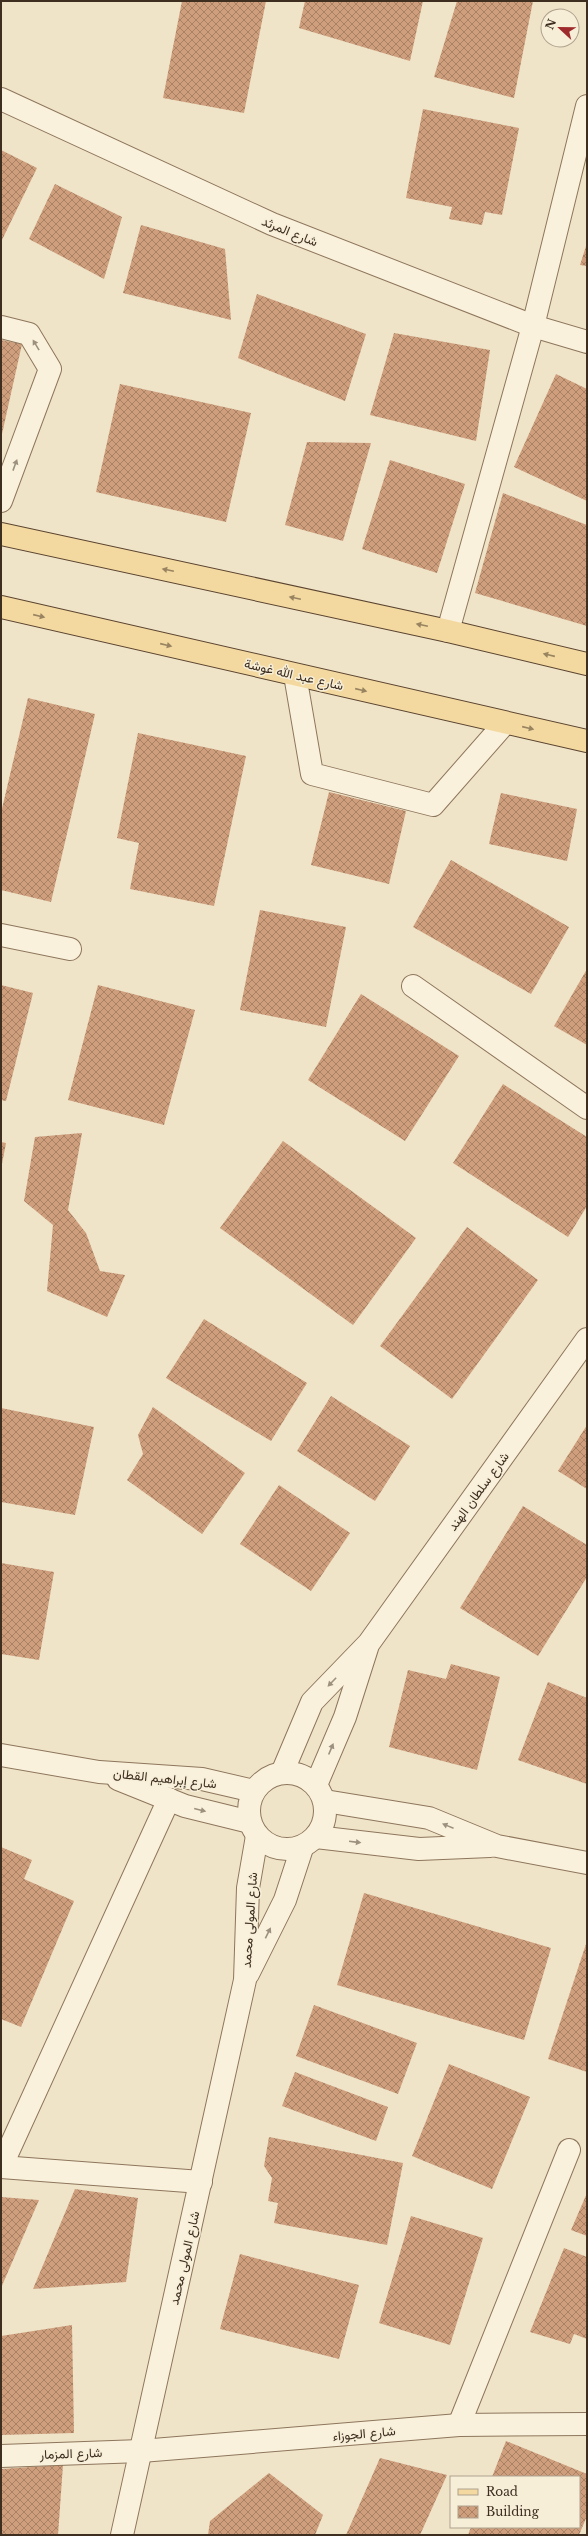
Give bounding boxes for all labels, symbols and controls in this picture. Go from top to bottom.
north arrow [540,8,580,48]
text: N [542,16,559,32]
street label: شارع المرثد [259,213,320,251]
one-way arrow [32,339,39,351]
one-way arrow [12,458,18,470]
one-way arrow [162,567,174,573]
one-way arrow [289,594,302,600]
one-way arrow [33,613,45,619]
one-way arrow [416,622,429,628]
one-way arrow [160,642,172,648]
one-way arrow [543,651,555,657]
street label: شارع عبد الله غوشة [242,655,345,695]
one-way arrow [354,687,367,693]
one-way arrow [523,725,535,731]
street label: شارع سلطان الهند [444,1448,514,1535]
one-way arrow [327,1677,337,1687]
one-way arrow [329,1742,335,1754]
street label: شارع إبراهيم القطان [112,1765,217,1793]
one-way arrow [194,1807,207,1813]
one-way arrow [442,1822,454,1828]
one-way arrow [349,1838,361,1845]
street label: شارع المولى محمد [238,1872,262,1969]
one-way arrow [265,1927,271,1938]
street label: شارع المولى محمد [165,2209,205,2307]
street label: شارع الجوزاء [332,2422,396,2446]
street label: شارع المزمار [38,2444,103,2464]
legend [450,2476,580,2528]
text: Road [486,2484,518,2499]
text: Building [486,2504,540,2519]

